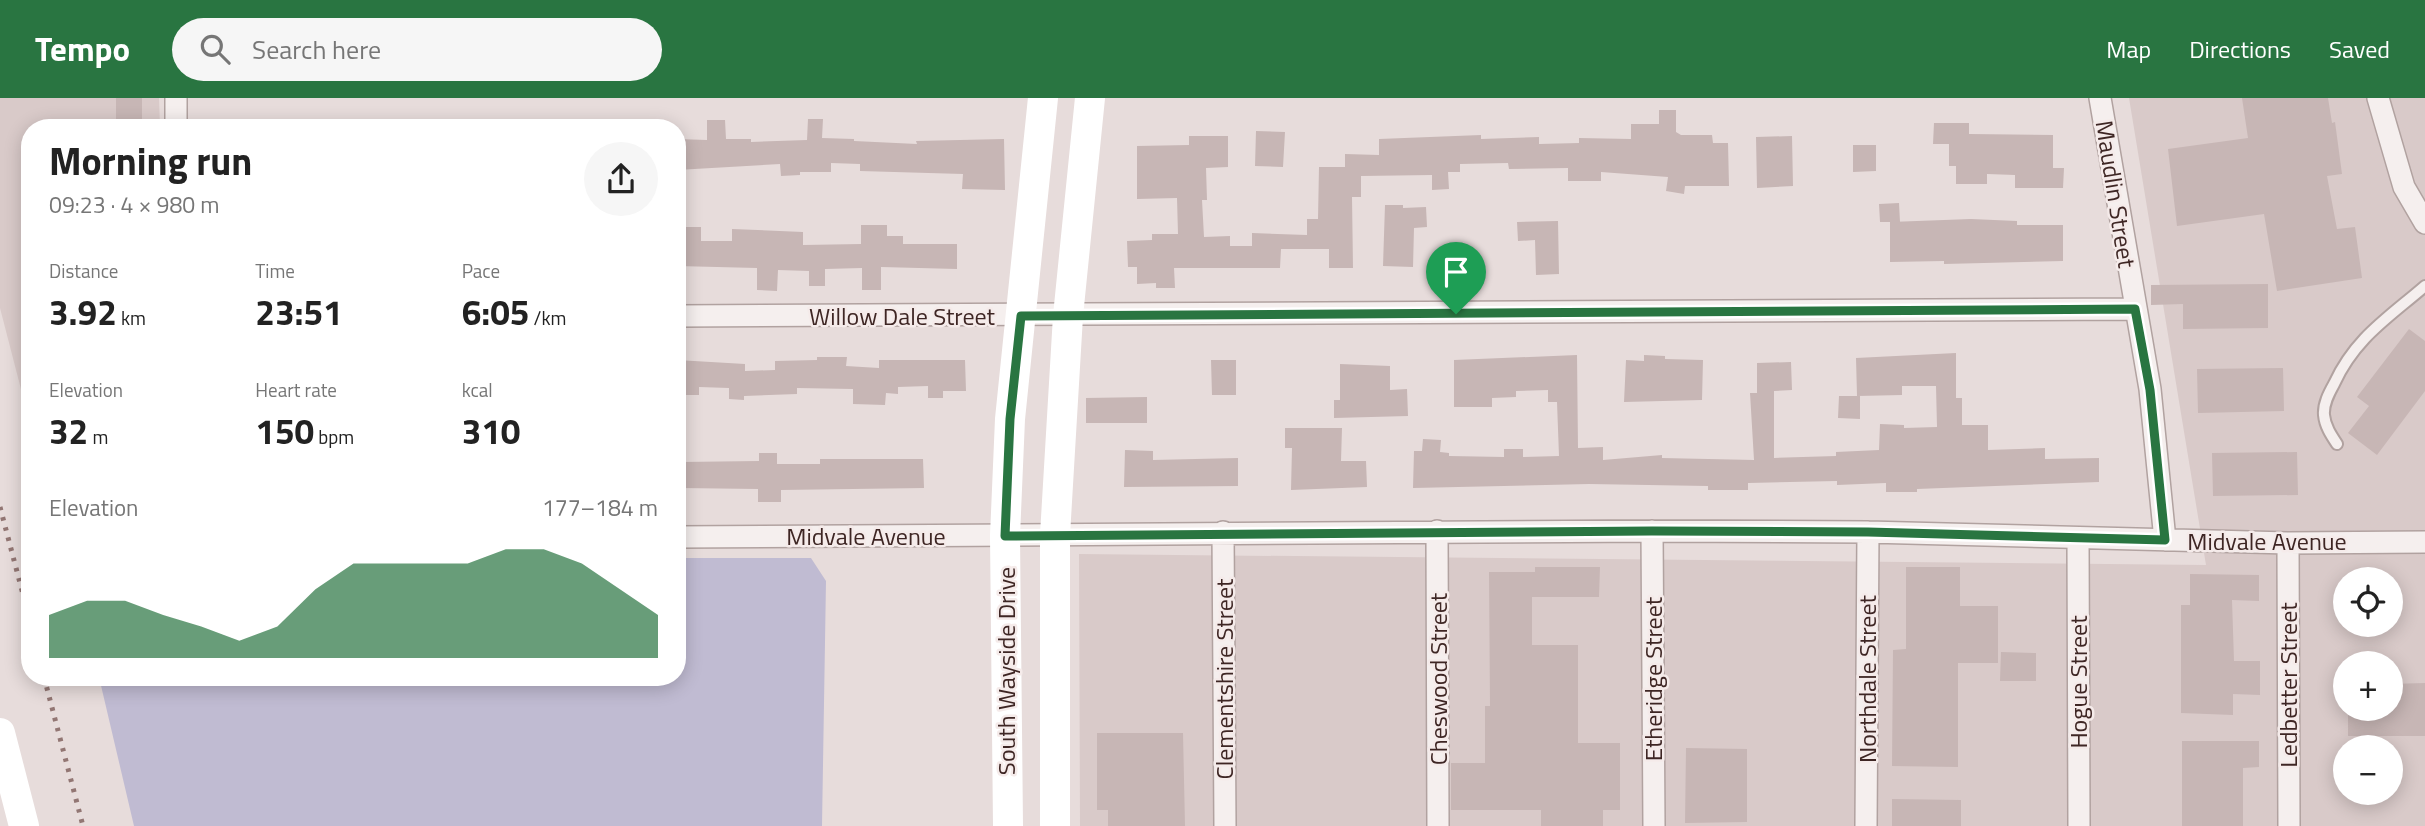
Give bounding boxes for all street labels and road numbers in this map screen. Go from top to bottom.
street label: Maudlin Street [2087,118,2145,271]
street label: Willow Dale Street [809,298,996,334]
street label: Midvale Avenue [786,518,946,554]
street label: Midvale Avenue [2187,523,2347,559]
street label: South Wayside Drive [988,567,1024,775]
street label: Clementshire Street [1206,578,1242,779]
street label: Cheswood Street [1420,592,1456,765]
street label: Northdale Street [1849,594,1885,763]
street label: Etheridge Street [1635,596,1671,761]
street label: Ledbetter Street [2270,602,2306,768]
street label: Hogue Street [2060,615,2096,749]

